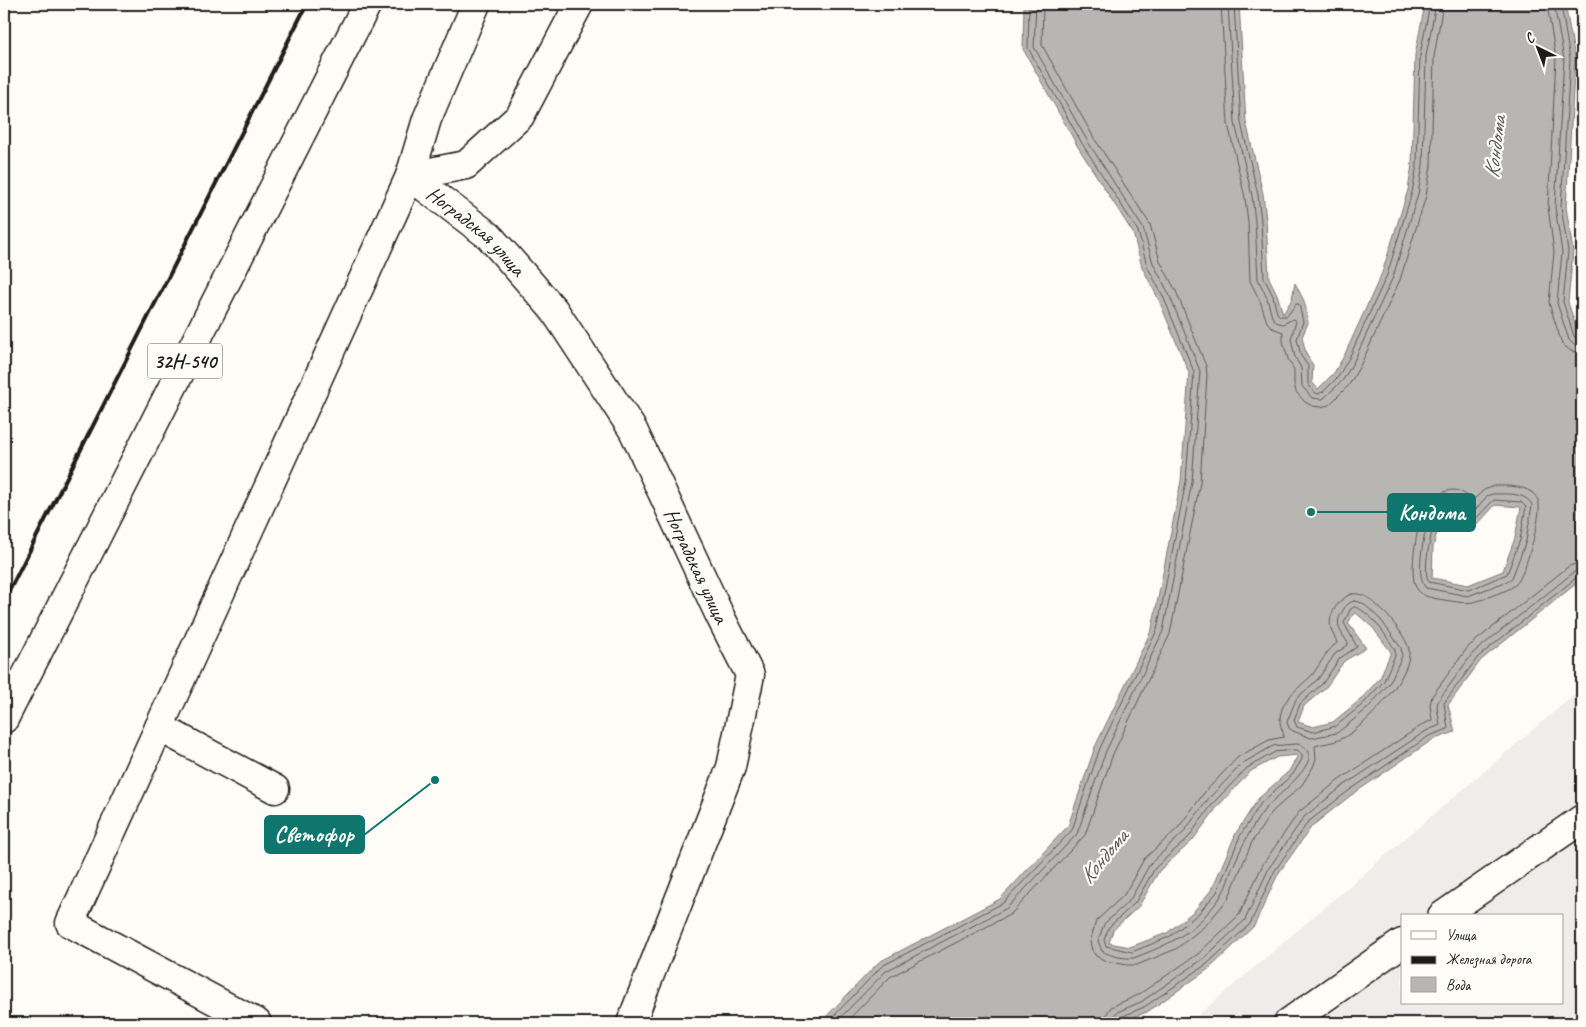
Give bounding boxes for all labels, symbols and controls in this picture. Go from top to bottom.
north arrow [1514,22,1564,72]
text: С [1521,29,1539,47]
water label: Кондома [1477,112,1513,180]
street label: Ноградская улица [421,180,532,283]
road number: 32Н-540 [148,344,222,378]
callout: Кондома [1388,494,1475,531]
text: Кондома [1399,499,1468,527]
street label: Ноградская улица [658,504,735,629]
callout: Светофор [265,816,364,853]
text: Светофор [274,821,355,849]
water label: Кондома [1073,822,1136,889]
legend [1401,914,1564,1004]
text: Улица [1446,926,1477,945]
text: Железная дорога [1446,950,1533,969]
text: Вода [1446,976,1471,995]

